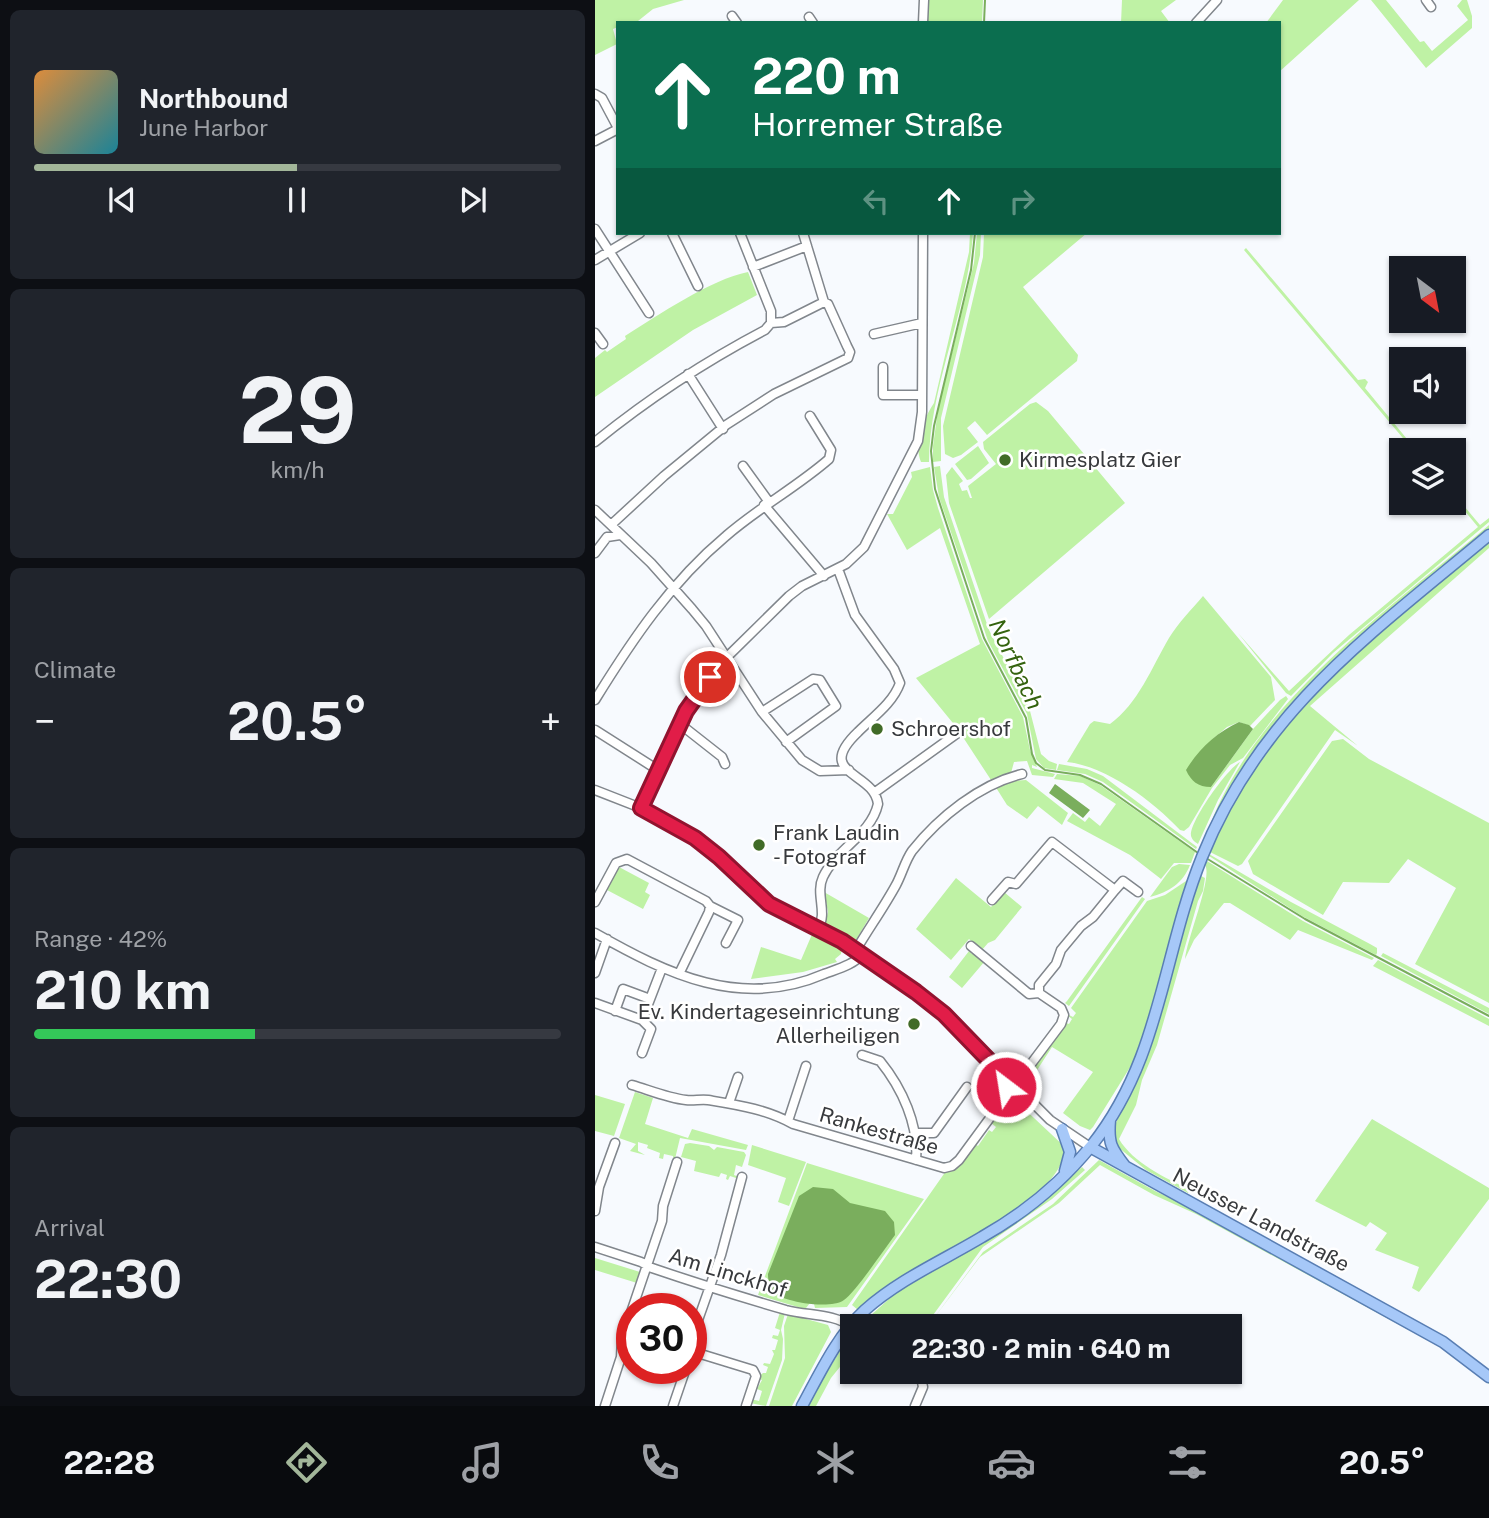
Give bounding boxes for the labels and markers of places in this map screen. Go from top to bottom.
place label: Kirmesplatz Gier [1019,447,1181,472]
marker: Kirmesplatz Gier [997,452,1013,468]
pin [680,647,740,707]
place label: Schroershof [891,716,1011,741]
marker: Schroershof [869,721,885,737]
place label: Frank Laudin - Fotograf [773,820,900,869]
marker: Frank Laudin - Fotograf [751,837,767,853]
place label: Ev. Kindertageseinrichtung Allerheiligen [638,999,900,1048]
marker: Ev. Kindertageseinrichtung Allerheiligen [906,1016,922,1032]

